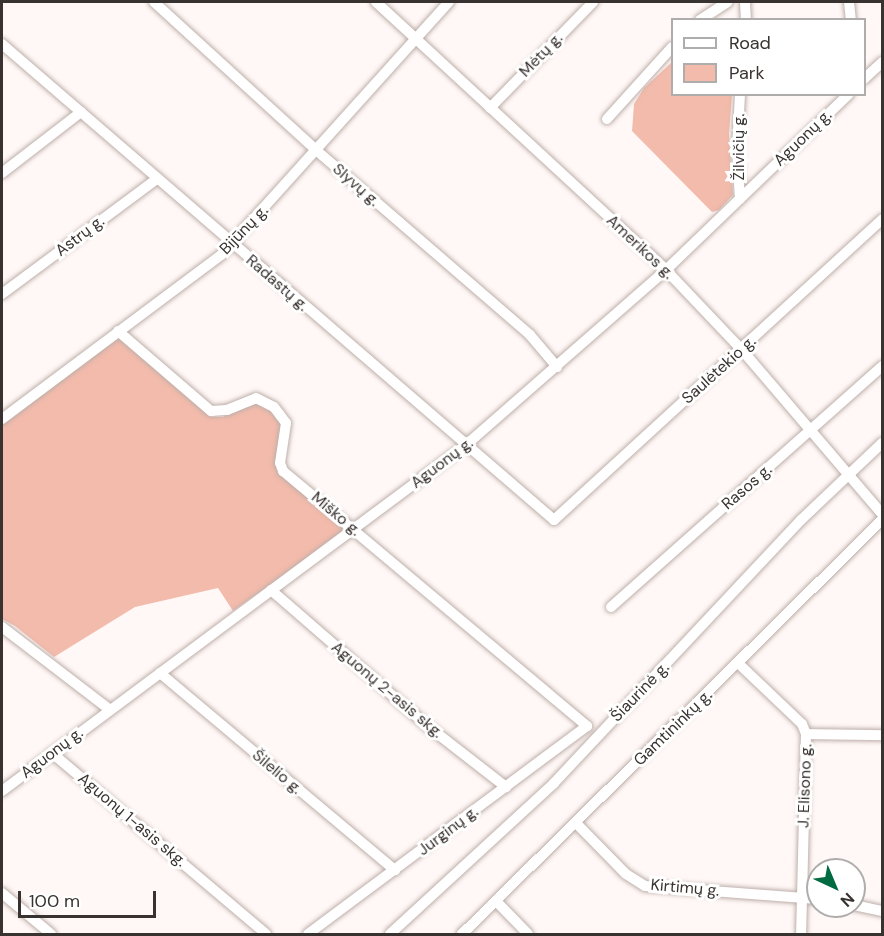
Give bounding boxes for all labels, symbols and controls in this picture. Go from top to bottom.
legend [671,18,866,96]
street label: Mėtų g. [515,29,567,81]
text: Road [729,31,771,55]
text: Park [729,61,765,85]
street label: Aguonų g. [770,106,836,170]
street label: Žilvičių g. [729,114,749,180]
street label: Slyvų g. [329,159,383,211]
street label: Bijūnų g. [216,201,272,259]
street label: Astrų g. [52,211,108,261]
street label: Amerikos g. [602,211,678,283]
street label: Radastų g. [242,251,312,315]
street label: Saulėtekio g. [678,332,760,408]
street label: Aguonų g. [407,433,477,493]
street label: Rasos g. [718,460,776,514]
street label: Miško g. [307,488,365,540]
street label: Aguonų 2-asis skg. [327,638,447,742]
street label: Šiaurinė g. [607,658,673,726]
street label: Gamtininkų g. [630,686,716,770]
street label: Aguonų g. [17,723,87,783]
street label: J. Elisono g. [794,744,816,828]
street label: Šilelio g. [248,746,306,798]
street label: Aguonų 1-asis skg. [74,769,190,871]
street label: Jurginų g. [414,802,482,860]
north arrow [806,858,866,918]
street label: Kirtimų g. [650,875,720,901]
scale bar [21,879,159,917]
text: N [836,888,859,911]
text: 100 m [29,889,80,913]

